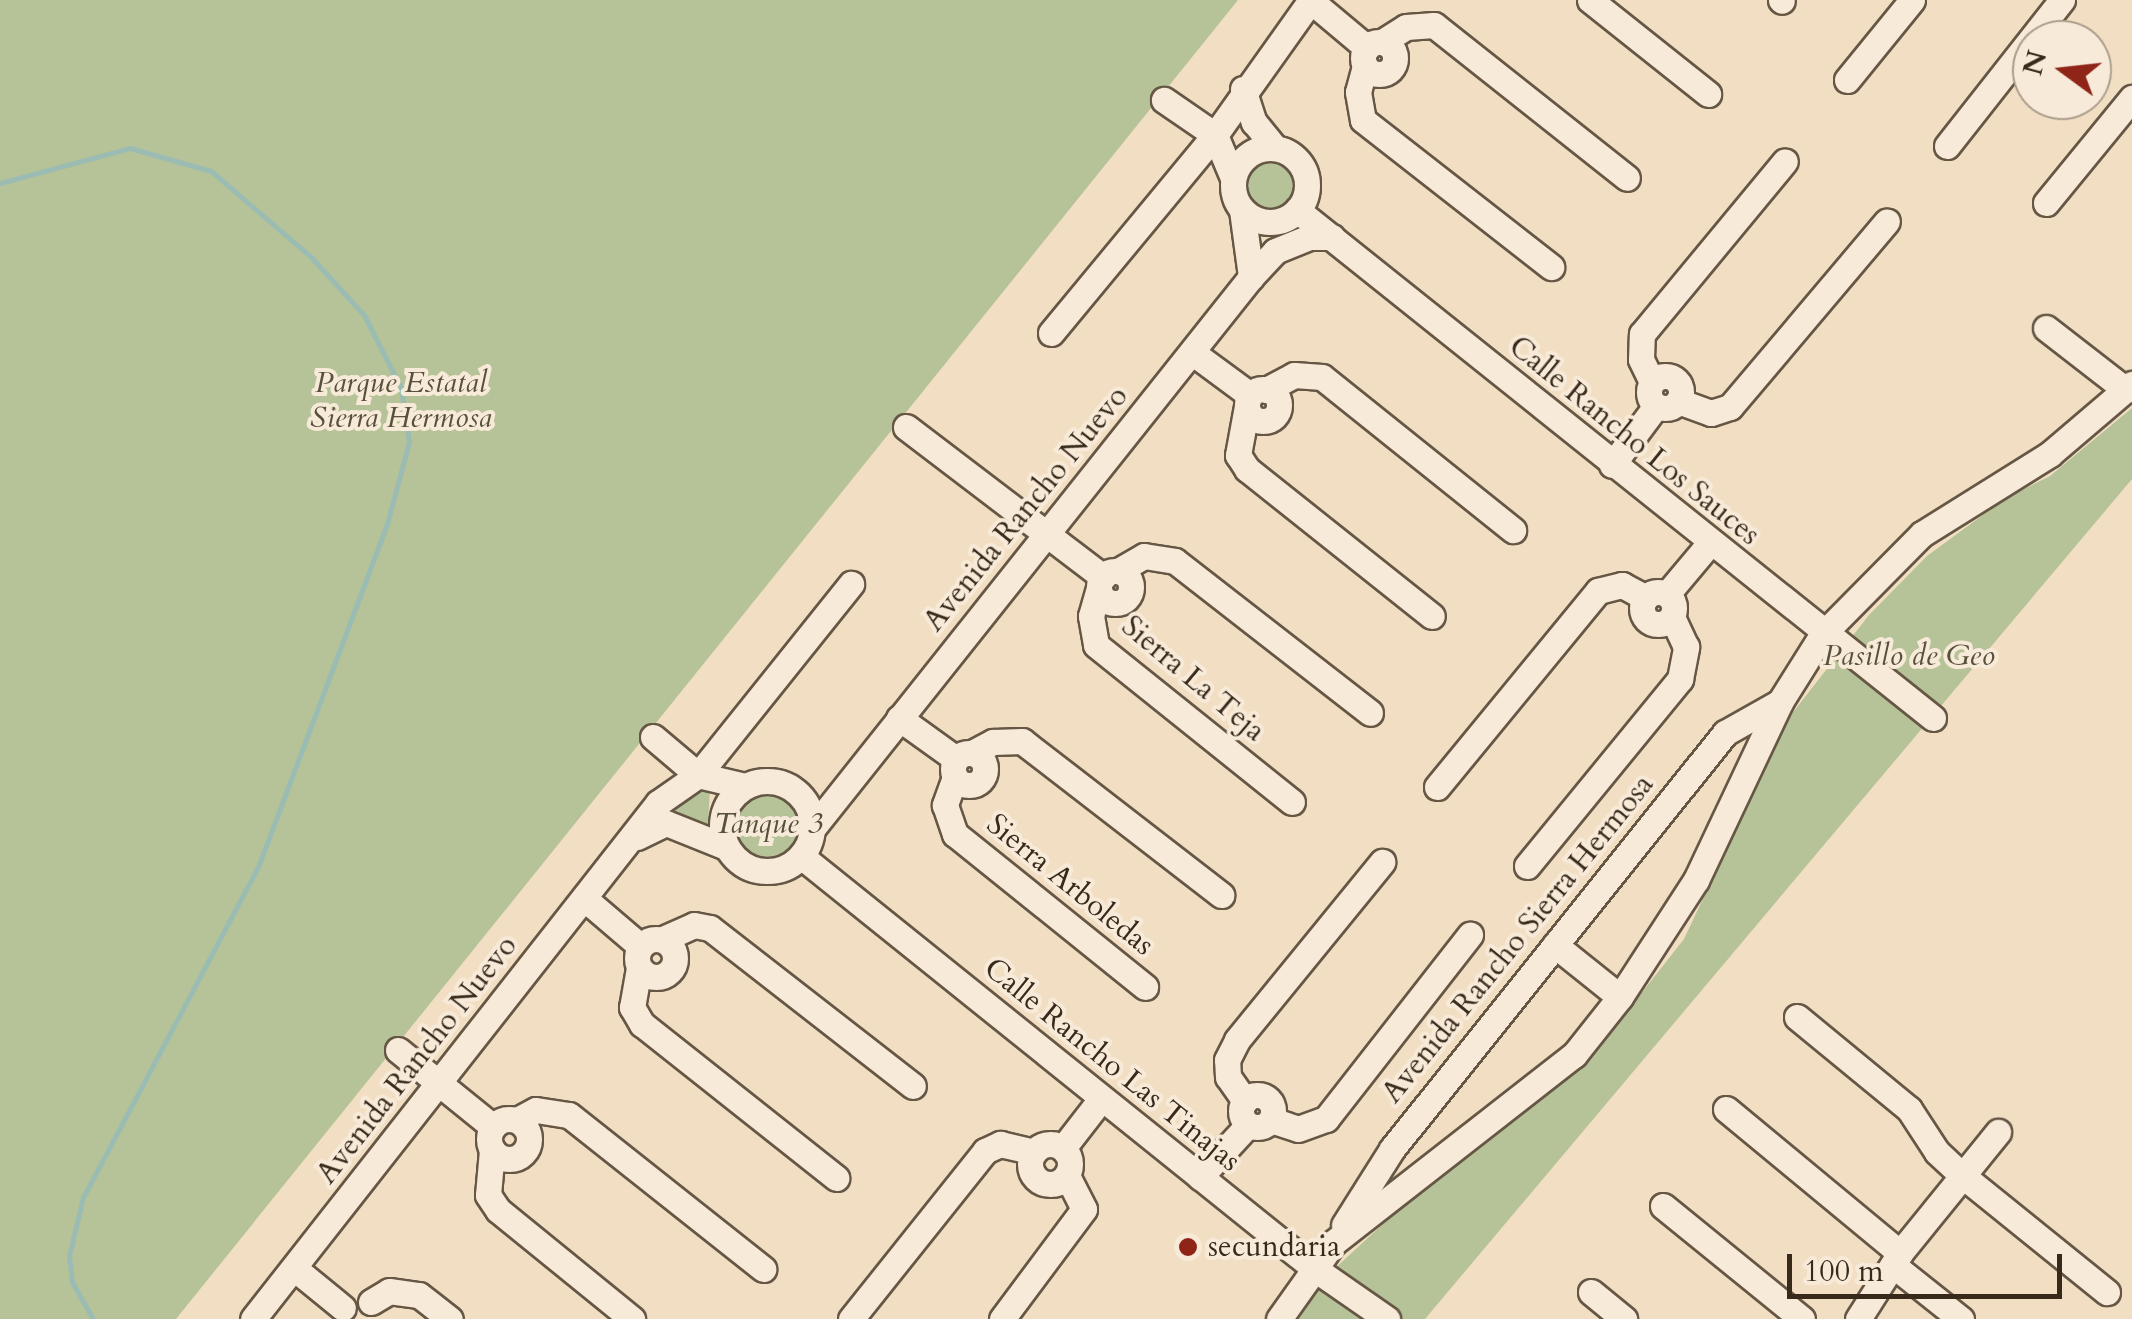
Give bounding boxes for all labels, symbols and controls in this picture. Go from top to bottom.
north arrow [2012,20,2112,120]
text: N [2013,46,2056,79]
street label: Calle Rancho Los Sauces [1501,329,1767,553]
park label: Parque Estatal Sierra Hermosa [310,365,492,436]
street label: Avenida Rancho Nuevo [916,379,1136,639]
street label: Sierra La Teja [1114,609,1272,749]
park label: Pasillo de Geo [1823,638,1995,674]
street label: Avenida Rancho Sierra Hermosa [1374,768,1662,1110]
park label: Tanque 3 [714,806,822,842]
street label: Sierra Arboledas [979,807,1161,963]
street label: Avenida Rancho Nuevo [309,929,525,1191]
street label: Calle Rancho Las Tinajas [977,951,1247,1179]
place label: secundaria [1208,1229,1340,1265]
scale bar [1792,1234,2067,1296]
marker: secundaria [1177,1236,1199,1258]
text: 100 m [1804,1251,1884,1292]

